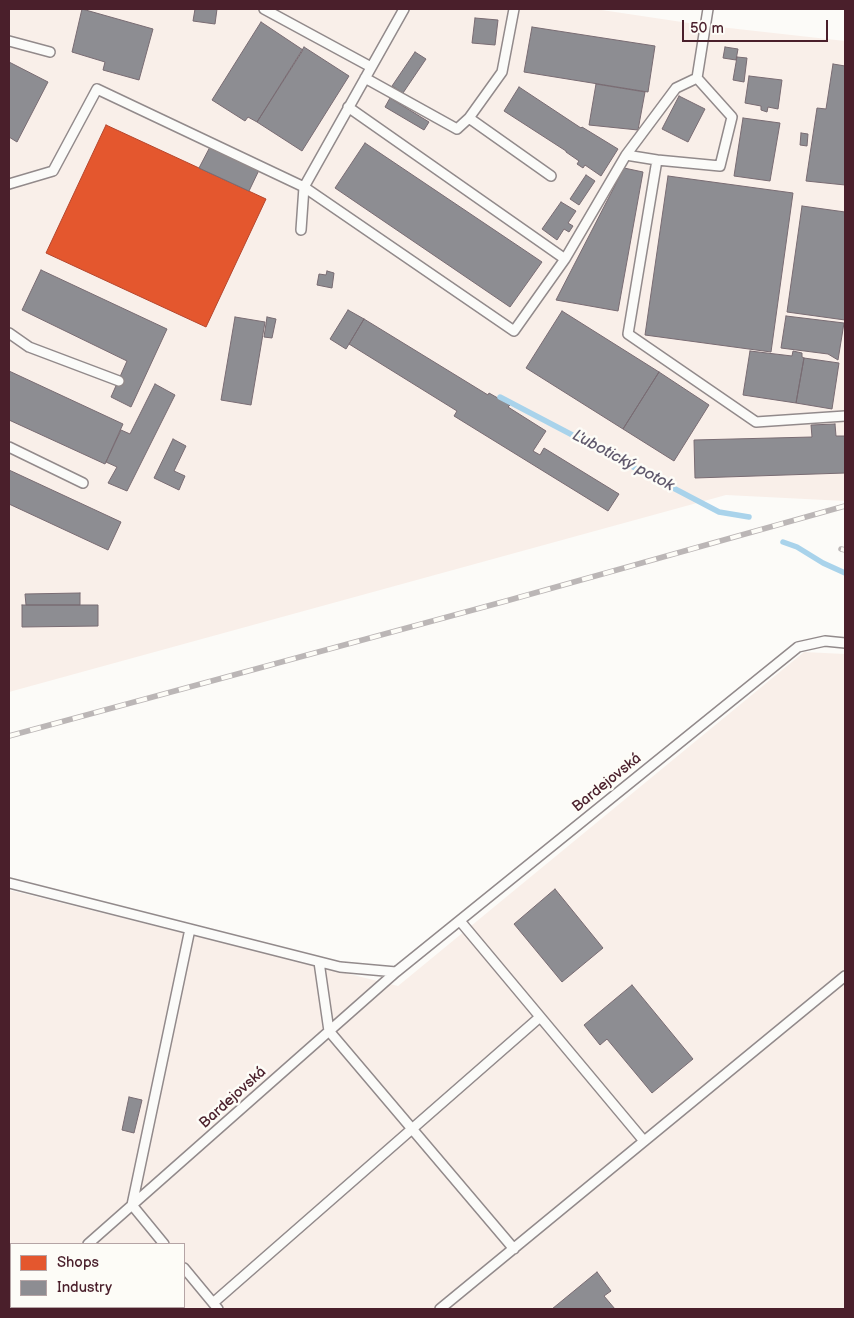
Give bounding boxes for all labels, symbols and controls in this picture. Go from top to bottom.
scale bar [684,10,830,42]
text: 50 m [690,19,724,38]
water label: Ľubotický potok [569,426,677,496]
street label: Bardejovská [569,750,645,816]
street label: Bardejovská [196,1063,270,1133]
legend [10,1243,185,1308]
text: Shops [57,1253,99,1272]
text: Industry [57,1278,112,1297]

